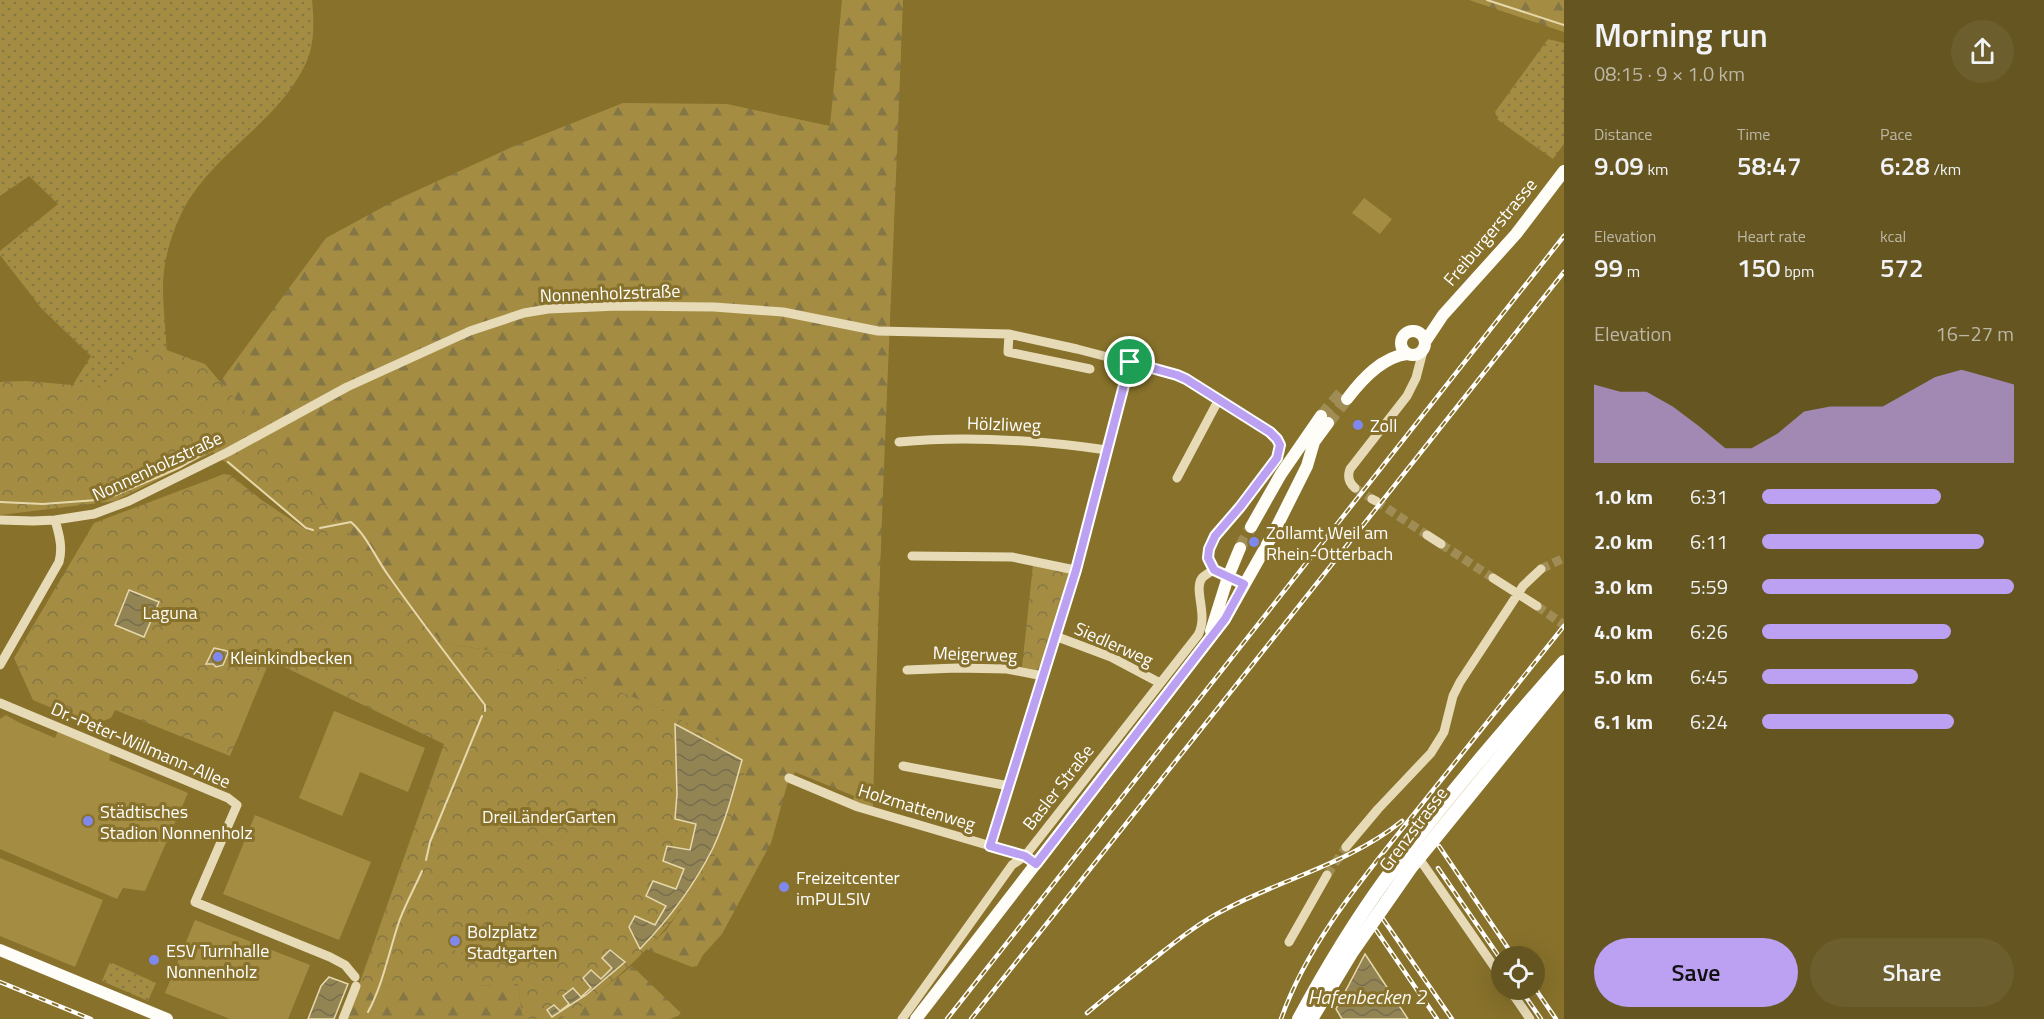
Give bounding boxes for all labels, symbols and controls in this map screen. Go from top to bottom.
text: Morning run [1594,10,1768,60]
button: share [1951,20,2014,83]
text: 08:15 · 9 × 1.0 km [1594,58,1745,89]
text: Distance [1594,122,1652,146]
text: Time [1737,122,1770,146]
text: Pace [1880,122,1912,146]
text: 9.09 [1594,146,1644,185]
text: 58:47 [1737,146,1801,185]
text: 6:28 [1880,146,1930,185]
text: km [1644,157,1668,181]
text: /km [1930,157,1961,181]
street label: Freiburgerstrasse [1437,172,1543,292]
text: Elevation [1594,224,1656,248]
text: Heart rate [1737,224,1806,248]
text: kcal [1880,224,1906,248]
text: 99 [1594,248,1623,287]
text: 150 [1737,248,1781,287]
text: 572 [1880,248,1924,287]
text: m [1623,259,1640,283]
text: bpm [1781,259,1814,283]
street label: Nonnenholzstraße [539,277,681,309]
text: Elevation [1594,318,1672,349]
text: 16–27 m [1935,318,2014,349]
pin [1104,336,1155,387]
icon: arrive [1113,345,1146,378]
street label: Hölzliweg [967,409,1041,439]
place label: Zoll [1370,412,1397,439]
marker: Zoll [1351,418,1365,432]
street label: Nonnenholzstraße [88,424,226,508]
text: 1.0 km [1594,481,1653,512]
text: 6:31 [1690,481,1728,512]
place label: Zollamt Weil am Rhein-Otterbach [1266,519,1393,567]
text: 2.0 km [1594,526,1653,557]
text: 6:11 [1690,526,1728,557]
marker: Zollamt Weil am Rhein-Otterbach [1247,535,1261,549]
text: 3.0 km [1594,571,1653,602]
text: 5:59 [1690,571,1728,602]
park label: Laguna [142,599,198,626]
street label: Siedlerweg [1070,615,1158,673]
text: 4.0 km [1594,616,1653,647]
text: 6:26 [1690,616,1728,647]
street label: Meigerweg [932,639,1018,669]
place label: Kleinkindbecken [230,644,352,671]
marker: Kleinkindbecken [211,650,225,664]
text: 5.0 km [1594,661,1653,692]
text: 6:45 [1690,661,1728,692]
street label: Dr.-Peter-Willmann-Allee [47,695,235,795]
text: 6.1 km [1594,706,1653,737]
text: 6:24 [1690,706,1728,737]
street label: Basler Straße [1016,738,1100,836]
street label: Holzmattenweg [855,776,979,838]
street label: Grenzstrasse [1372,781,1454,877]
place label: Städtisches Stadion Nonnenholz [100,798,253,846]
park label: DreiLänderGarten [482,803,616,830]
marker: Städtisches Stadion Nonnenholz [81,814,95,828]
place label: Freizeitcenter imPULSIV [796,864,900,912]
marker: Freizeitcenter imPULSIV [777,880,791,894]
place label: Bolzplatz Stadtgarten [467,918,557,966]
marker: Bolzplatz Stadtgarten [448,934,462,948]
place label: ESV Turnhalle Nonnenholz [166,937,269,985]
button: Save [1594,938,1798,1007]
button: Share [1810,938,2014,1007]
map controls [1491,946,1545,1000]
button: locate [1491,946,1545,1000]
marker: ESV Turnhalle Nonnenholz [147,953,161,967]
water label: Hafenbecken 2 [1308,981,1427,1012]

